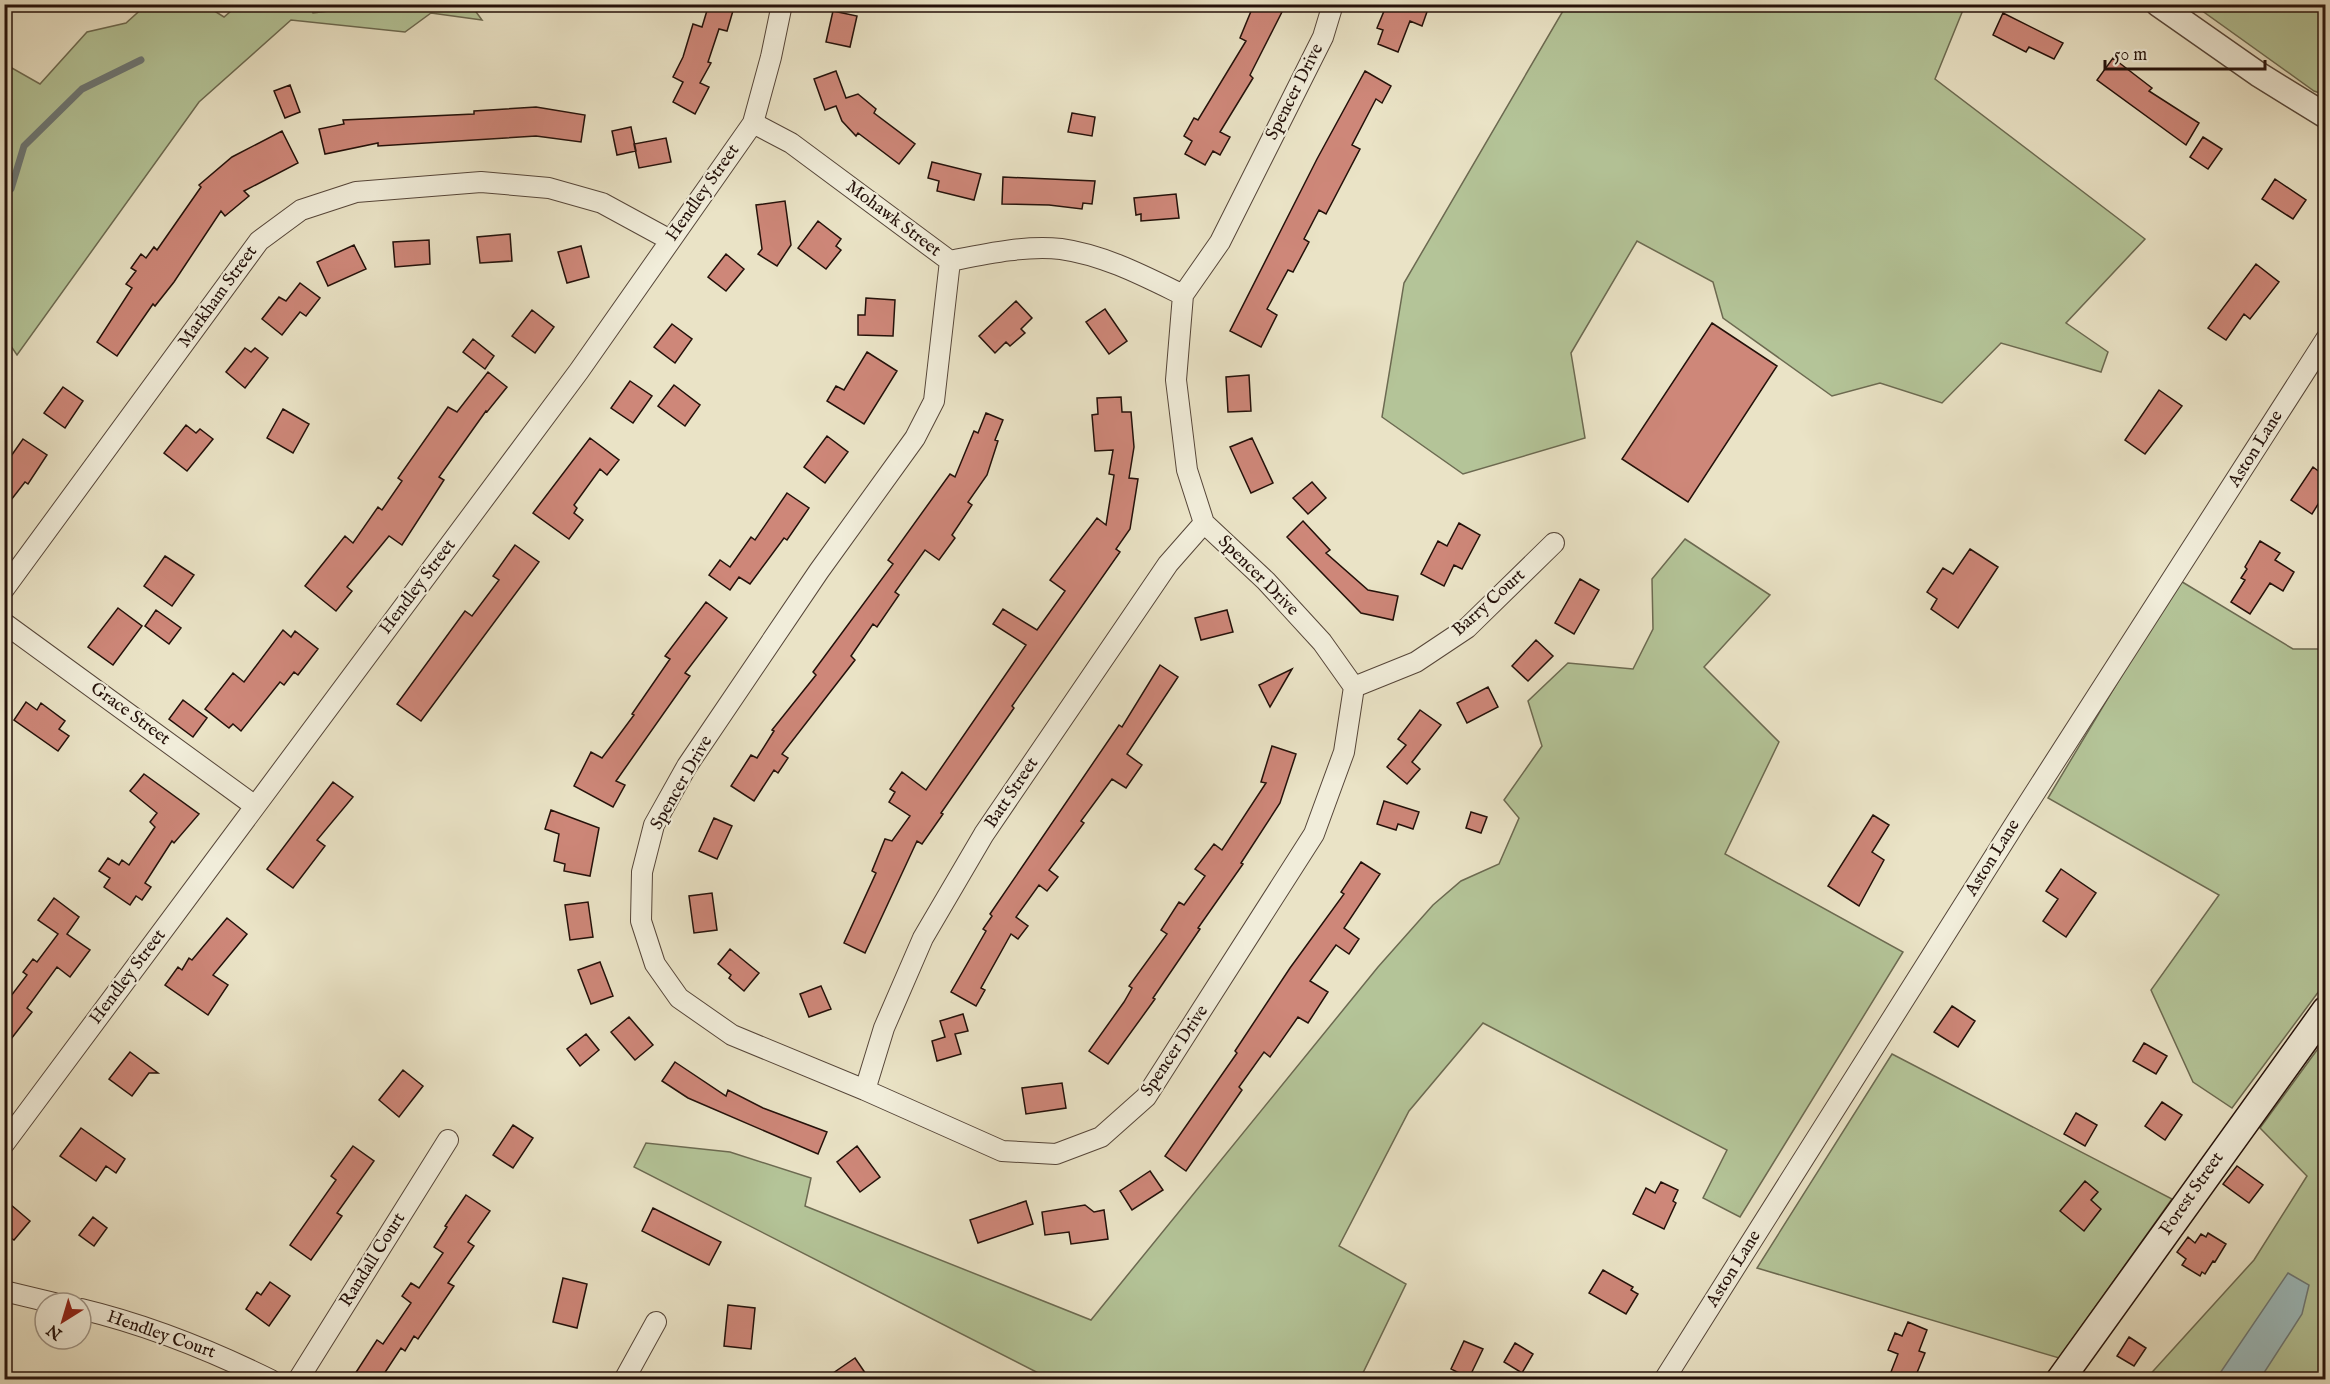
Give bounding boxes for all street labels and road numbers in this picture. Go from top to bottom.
street label: Spencer Drive [1261,40,1329,144]
street label: Hendley Street [661,140,745,246]
street label: Mohawk Street [841,176,945,262]
street label: Markham Street [173,241,263,353]
street label: Aston Lane [2223,406,2289,492]
street label: Spencer Drive [1213,531,1303,621]
street label: Hendley Street [375,535,461,639]
street label: Barry Court [1448,564,1530,642]
street label: Grace Street [85,677,175,751]
street label: Spencer Drive [646,732,718,834]
street label: Batt Street [980,753,1044,833]
street label: Aston Lane [1960,815,2026,901]
street label: Hendley Street [85,925,171,1029]
street label: Spencer Drive [1136,1001,1214,1101]
street label: Forest Street [2155,1148,2229,1240]
street label: Randall Court [335,1209,411,1311]
street label: Aston Lane [1701,1226,1767,1312]
street label: Hendley Court [104,1306,218,1364]

